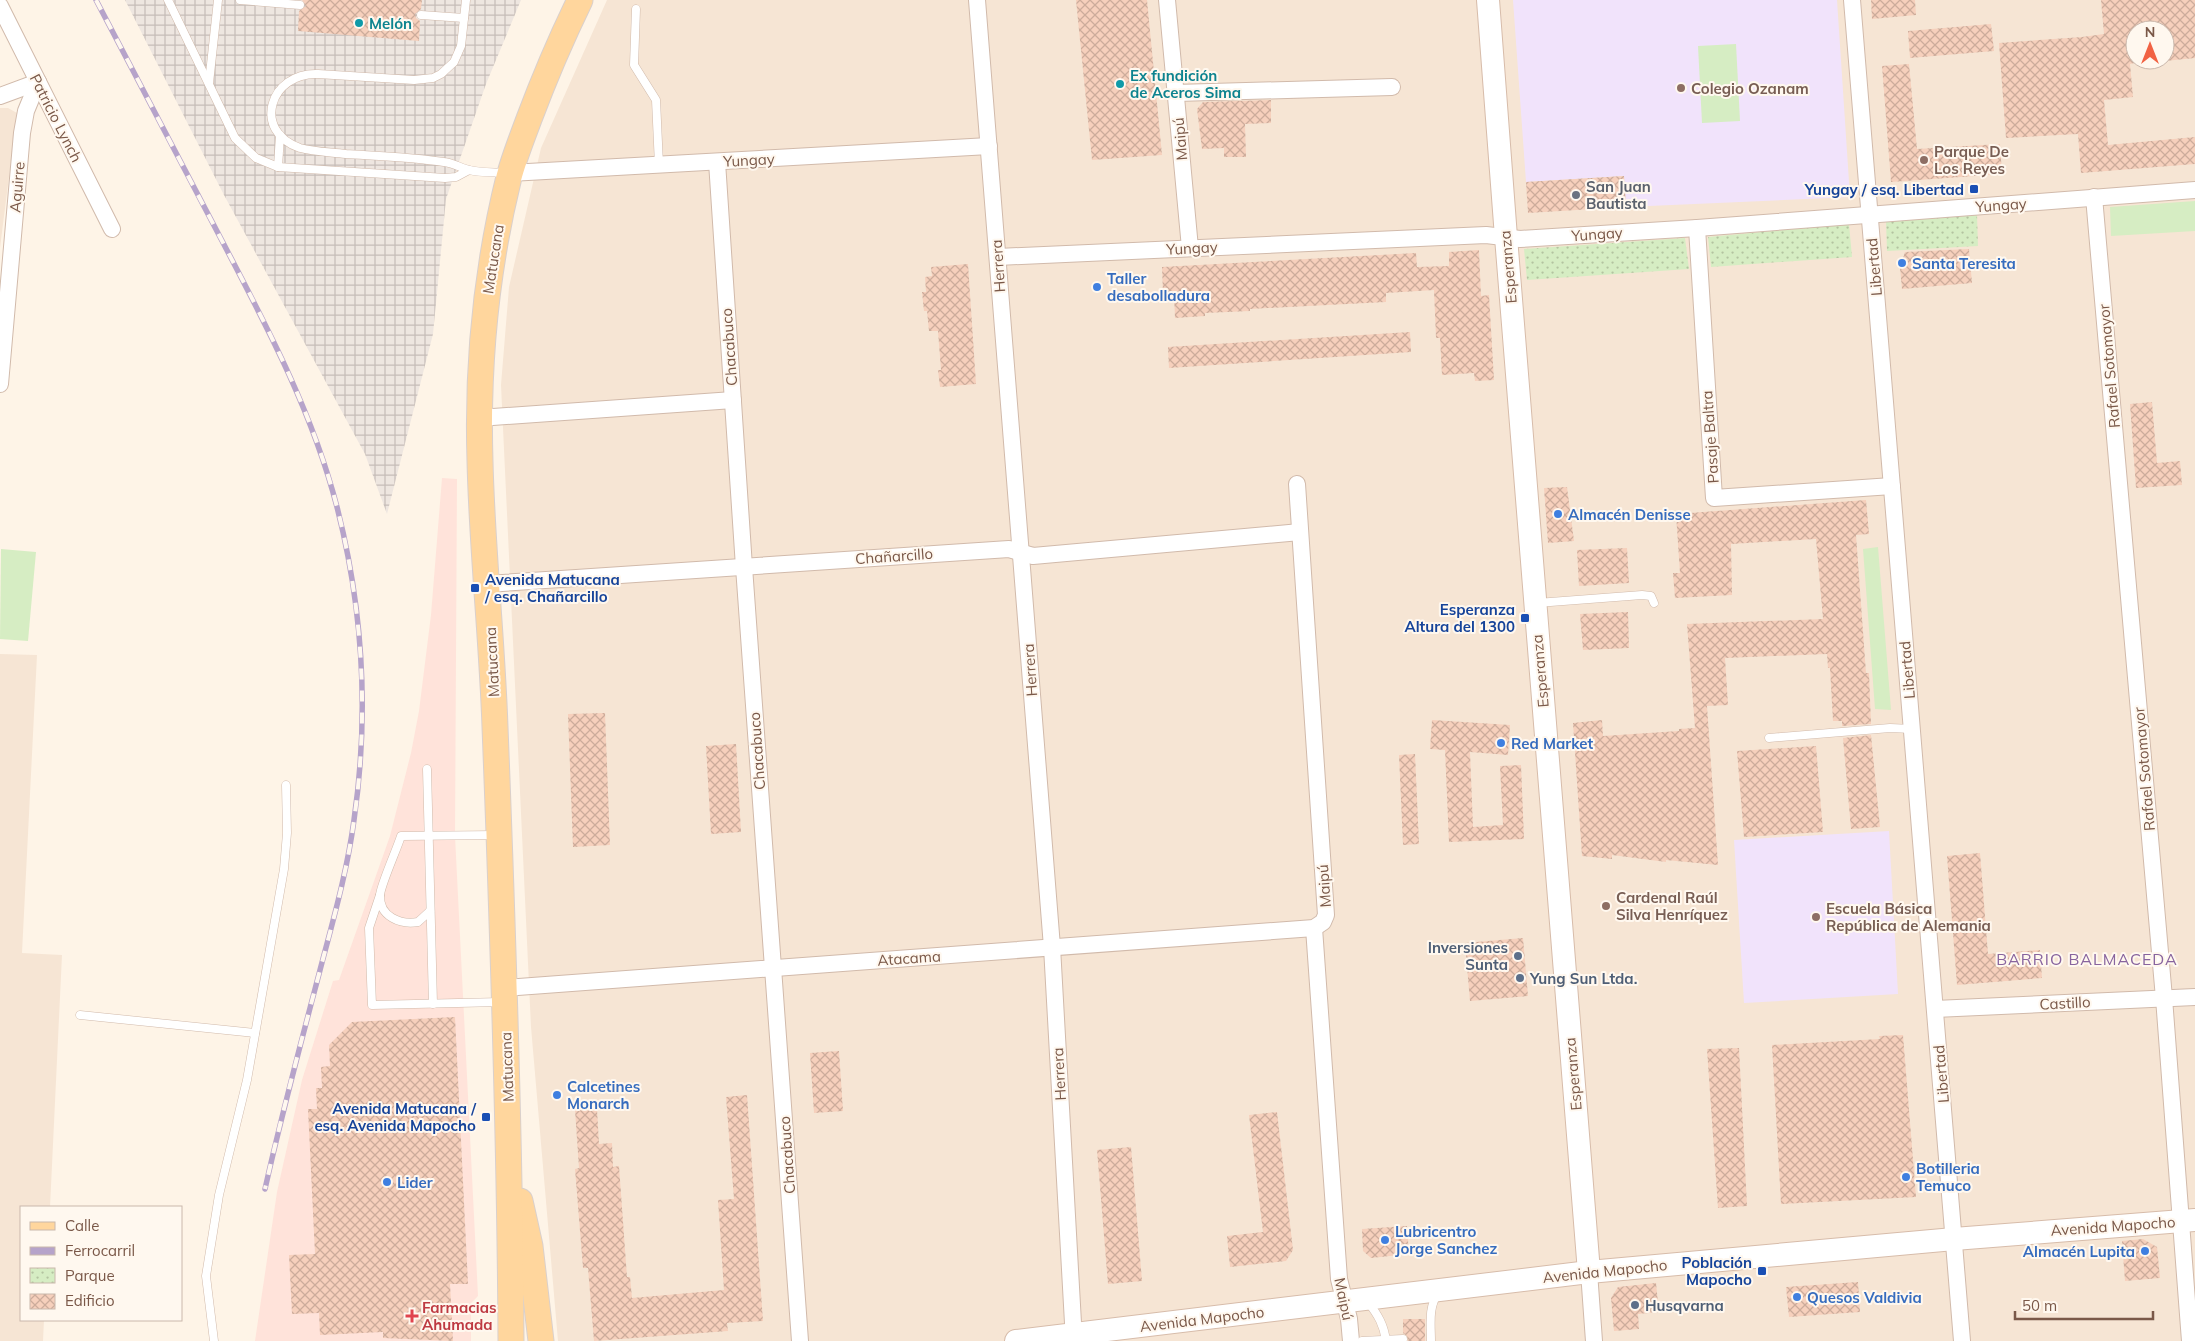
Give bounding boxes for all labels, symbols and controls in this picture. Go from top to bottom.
place label: Melón [369,14,412,33]
marker: Melón [353,17,365,29]
north arrow [2125,20,2175,70]
text: N [2145,23,2155,41]
place label: Ex fundición de Aceros Sima [1130,66,1241,102]
street label: Patricio Lynch [26,71,86,165]
marker: Ex fundición de Aceros Sima [1114,78,1126,90]
place label: Colegio Ozanam [1691,79,1809,98]
marker: Colegio Ozanam [1675,82,1687,94]
street label: Maipú [1169,117,1191,161]
place label: Parque De Los Reyes [1934,142,2009,178]
street label: Yungay [722,149,775,171]
marker: Parque De Los Reyes [1918,154,1930,166]
street label: Aguirre [5,161,29,213]
place label: San Juan Bautista [1586,177,1651,213]
place label: Yungay / esq. Libertad [1804,180,1964,199]
marker: Yungay / esq. Libertad [1968,183,1980,195]
marker: San Juan Bautista [1570,189,1582,201]
street label: Yungay [1974,194,2027,216]
street label: Matucana [478,223,508,295]
street label: Yungay [1570,223,1623,245]
street label: Esperanza [1495,230,1521,304]
street label: Yungay [1165,237,1218,259]
street label: Libertad [1862,237,1886,297]
street label: Herrera [987,239,1009,293]
place label: Santa Teresita [1912,254,2016,273]
marker: Santa Teresita [1896,257,1908,269]
place label: Taller desabolladura [1107,269,1210,305]
marker: Taller desabolladura [1091,281,1103,293]
street label: Rafael Sotomayor [2094,303,2124,429]
street label: Chacabuco [717,307,741,387]
street label: Pasaje Baltra [1697,390,1723,484]
place label: Almacén Denisse [1568,505,1691,524]
marker: Almacén Denisse [1552,508,1564,520]
street label: Chañarcillo [854,544,934,568]
place label: Avenida Matucana / esq. Chañarcillo [484,570,620,606]
marker: Avenida Matucana / esq. Chañarcillo [469,582,481,594]
place label: Esperanza Altura del 1300 [1404,600,1515,636]
marker: Esperanza Altura del 1300 [1519,612,1531,624]
street label: Matucana [481,627,503,697]
street label: Esperanza [1527,634,1553,708]
street label: Libertad [1895,640,1919,700]
street label: Herrera [1019,643,1041,697]
street label: Rafael Sotomayor [2129,706,2159,832]
street label: Chacabuco [745,711,769,791]
place label: Red Market [1511,734,1594,753]
marker: Red Market [1495,737,1507,749]
street label: Maipú [1313,864,1335,908]
place label: Cardenal Raúl Silva Henríquez [1616,888,1728,924]
place label: Escuela Básica República de Alemania [1826,899,1991,935]
marker: Cardenal Raúl Silva Henríquez [1600,900,1612,912]
marker: Escuela Básica República de Alemania [1810,911,1822,923]
place label: Inversiones Sunta [1428,938,1508,974]
street label: Atacama [877,946,941,970]
district label: BARRIO BALMACEDA [1996,949,2178,969]
marker: Inversiones Sunta [1512,950,1524,962]
place label: Yung Sun Ltda. [1529,969,1637,988]
marker: Yung Sun Ltda. [1514,972,1526,984]
street label: Castillo [2039,992,2091,1014]
street label: Matucana [496,1032,518,1102]
street label: Esperanza [1560,1037,1586,1111]
street label: Libertad [1929,1044,1953,1104]
street label: Herrera [1048,1047,1070,1101]
place label: Calcetines Monarch [567,1077,640,1113]
marker: Calcetines Monarch [551,1089,563,1101]
place label: Avenida Matucana / esq. Avenida Mapocho [314,1099,477,1135]
marker: Avenida Matucana / esq. Avenida Mapocho [480,1111,492,1123]
street label: Chacabuco [775,1115,799,1195]
place label: Botilleria Temuco [1916,1159,1980,1195]
marker: Botilleria Temuco [1900,1171,1912,1183]
place label: Lider [397,1173,433,1192]
marker: Lider [381,1176,393,1188]
legend [20,1206,182,1321]
street label: Avenida Mapocho [2050,1212,2176,1240]
text: Calle [65,1216,99,1235]
place label: Lubricentro Jorge Sanchez [1395,1222,1497,1258]
marker: Lubricentro Jorge Sanchez [1379,1234,1391,1246]
text: Ferrocarril [65,1241,135,1260]
place label: Almacén Lupita [2023,1242,2135,1261]
marker: Almacén Lupita [2139,1245,2151,1257]
place label: Población Mapocho [1682,1253,1752,1289]
street label: Avenida Mapocho [1542,1255,1668,1287]
marker: Población Mapocho [1756,1265,1768,1277]
text: Parque [65,1266,115,1285]
street label: Maipú [1330,1276,1358,1322]
place label: Quesos Valdivia [1807,1288,1922,1307]
scale bar [2015,1288,2152,1320]
text: Edificio [65,1291,115,1310]
marker: Quesos Valdivia [1791,1291,1803,1303]
place label: Husqvarna [1645,1296,1724,1315]
text: 50 m [2022,1296,2057,1315]
place label: Farmacias Ahumada [422,1298,497,1334]
marker: Husqvarna [1629,1299,1641,1311]
street label: Avenida Mapocho [1139,1302,1265,1336]
marker: Farmacias Ahumada [406,1310,418,1322]

